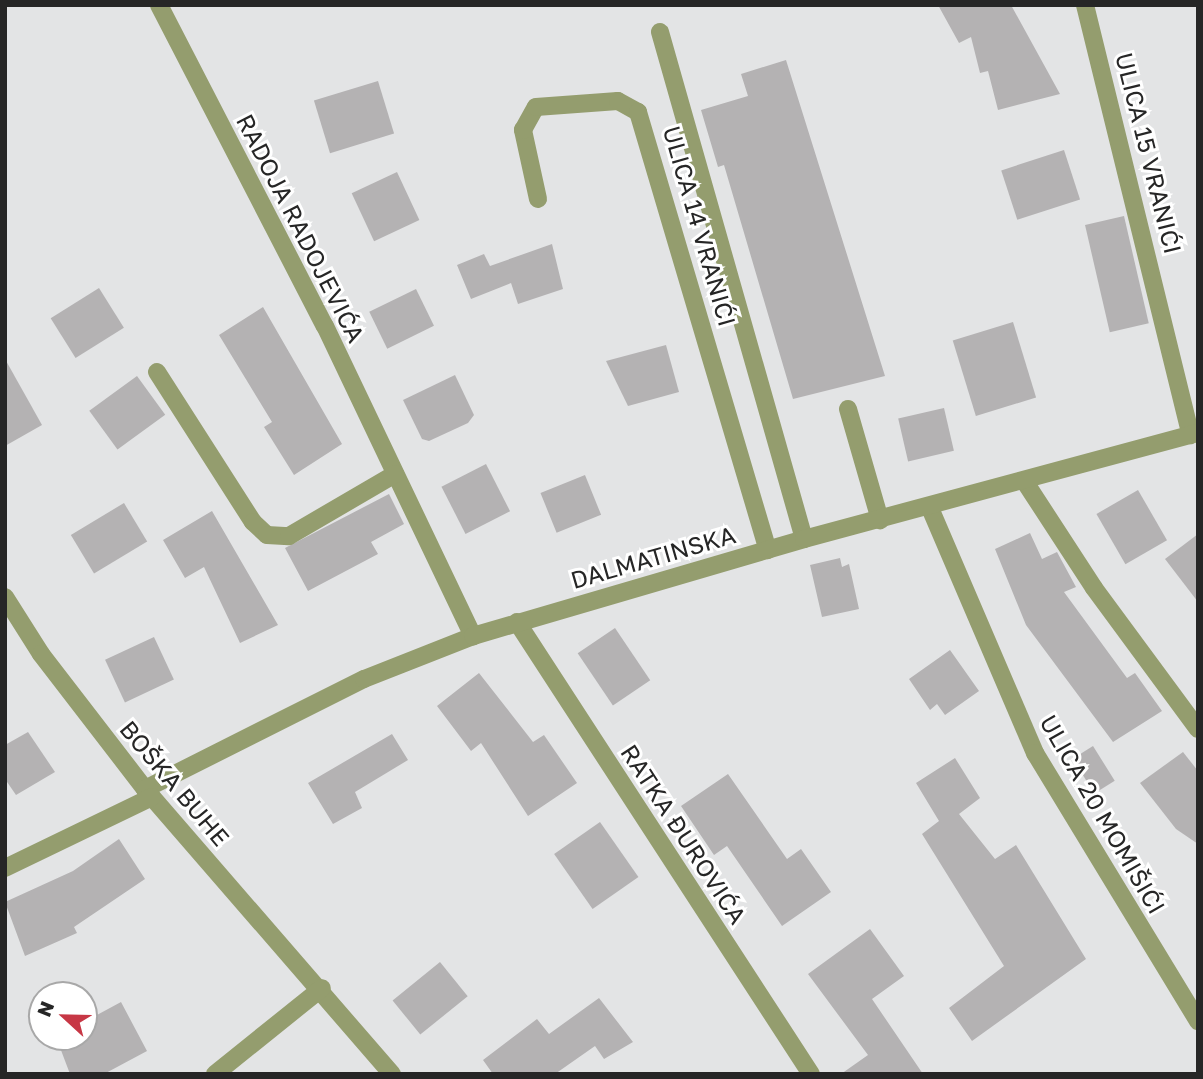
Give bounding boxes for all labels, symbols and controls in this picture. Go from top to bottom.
street label: ULICA 15 VRANIĆI [1110,49,1188,257]
street label: RADOJA RADOJEVIĆA [231,109,371,347]
street label: ULICA 14 VRANIĆI [658,123,742,329]
street label: DALMATINSKA [567,520,739,594]
street label: ULICA 20 MOMIŠIĆI [1034,709,1172,919]
street label: BOŠKA BUHE [114,714,236,852]
street label: RATKA ĐUROVIĆA [615,739,753,929]
north arrow [28,981,98,1051]
text: N [32,998,58,1020]

